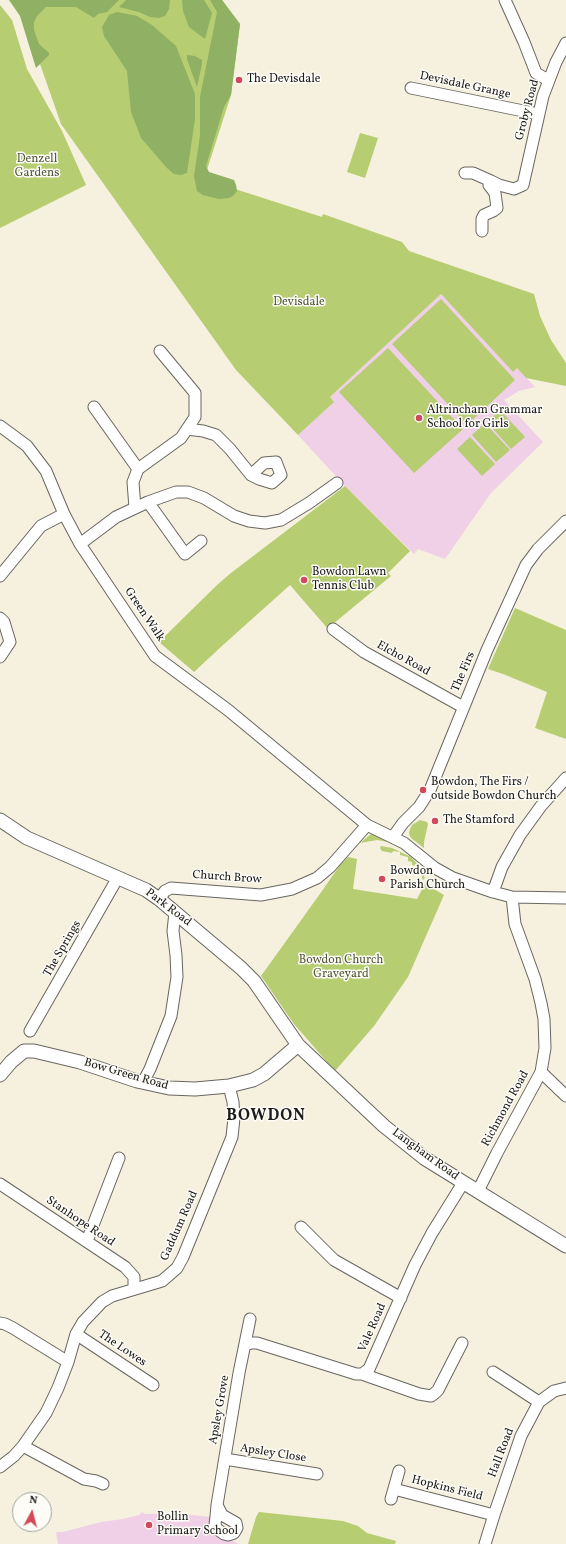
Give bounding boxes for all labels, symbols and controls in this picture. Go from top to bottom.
street label: Devisdale Grange [418,69,512,103]
place label: The Devisdale [247,73,320,87]
marker: The Devisdale [234,75,244,85]
street label: Groby Road [513,78,543,142]
park label: Denzell Gardens [15,153,59,181]
park label: Devisdale [273,296,325,310]
place label: Altrincham Grammar School for Girls [427,404,542,432]
marker: Altrincham Grammar School for Girls [414,413,424,423]
place label: Bowdon Lawn Tennis Club [312,566,386,594]
marker: Bowdon Lawn Tennis Club [299,575,309,585]
street label: Green Walk [121,585,167,645]
street label: Elcho Road [374,638,432,680]
street label: The Firs [449,650,479,694]
place label: Bowdon, The Firs / outside Bowdon Church [431,776,557,804]
marker: Bowdon, The Firs / outside Bowdon Church [418,785,428,795]
place label: The Stamford [443,814,515,828]
marker: The Stamford [430,816,440,826]
place label: Bowdon Parish Church [390,865,465,893]
street label: Church Brow [192,868,262,888]
marker: Bowdon Parish Church [377,874,387,884]
street label: Park Road [142,886,194,930]
street label: The Springs [41,918,85,980]
park label: Bowdon Church Graveyard [299,954,383,982]
street label: Bow Green Road [82,1056,170,1094]
street label: Richmond Road [479,1069,533,1149]
district label: BOWDON [226,1107,306,1127]
street label: Langham Road [389,1126,461,1184]
street label: Gaddum Road [158,1189,202,1263]
street label: Stanhope Road [43,1194,117,1250]
street label: Vale Road [356,1301,390,1355]
street label: The Lowes [95,1328,149,1370]
street label: Apsley Grove [207,1374,233,1446]
street label: Hall Road [486,1426,518,1480]
street label: Apsley Close [239,1442,307,1466]
street label: Hopkins Field [410,1473,484,1505]
north arrow [12,1492,52,1532]
text: N [29,1493,38,1509]
place label: Bollin Primary School [157,1511,238,1539]
marker: Bollin Primary School [144,1520,154,1530]

